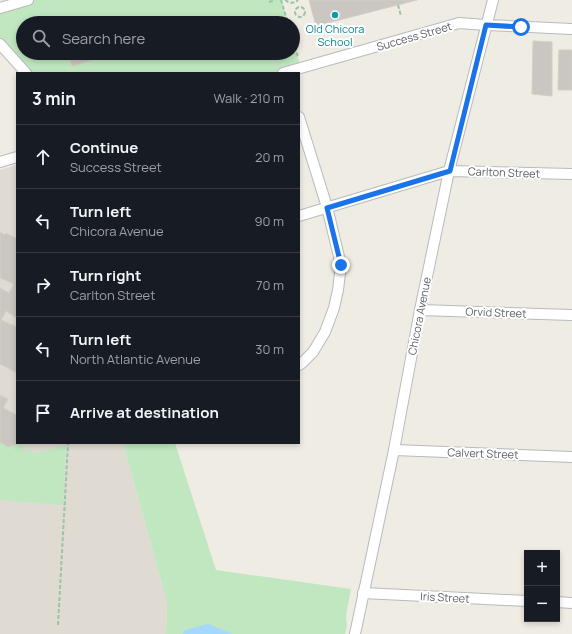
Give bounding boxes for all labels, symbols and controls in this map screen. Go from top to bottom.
marker: Old Chicora School [330,10,340,20]
search box [16,16,300,60]
street label: Success Street [375,18,453,54]
route start [512,18,530,36]
place label: Old Chicora School [306,21,364,49]
icon: search [30,27,52,49]
text: Search here [62,28,145,49]
text: 3 min [32,87,76,110]
text: Walk · 210 m [214,89,284,107]
text: Continue [70,137,138,158]
icon: ahead [32,146,54,168]
text: 20 m [255,148,284,166]
text: Success Street [70,158,162,176]
street label: Carlton Street [468,163,540,181]
text: Turn left [70,201,132,222]
icon: left [32,210,54,232]
text: 90 m [254,212,284,230]
text: Chicora Avenue [70,222,164,240]
route end [332,256,350,274]
text: Turn right [70,265,141,286]
icon: right [32,274,54,296]
street label: Chicora Avenue [404,275,434,356]
text: 70 m [256,276,284,294]
text: Carlton Street [70,286,155,304]
street label: Orvid Street [465,303,527,321]
text: Turn left [70,329,132,350]
icon: left [32,338,54,360]
text: 30 m [255,340,284,358]
text: North Atlantic Avenue [70,350,201,368]
icon: arrive [32,402,54,424]
text: Arrive at destination [70,402,219,423]
street label: Calvert Street [447,444,519,462]
map controls [524,550,560,622]
button: + [524,550,560,586]
button: − [524,586,560,622]
street label: Iris Street [420,588,470,606]

